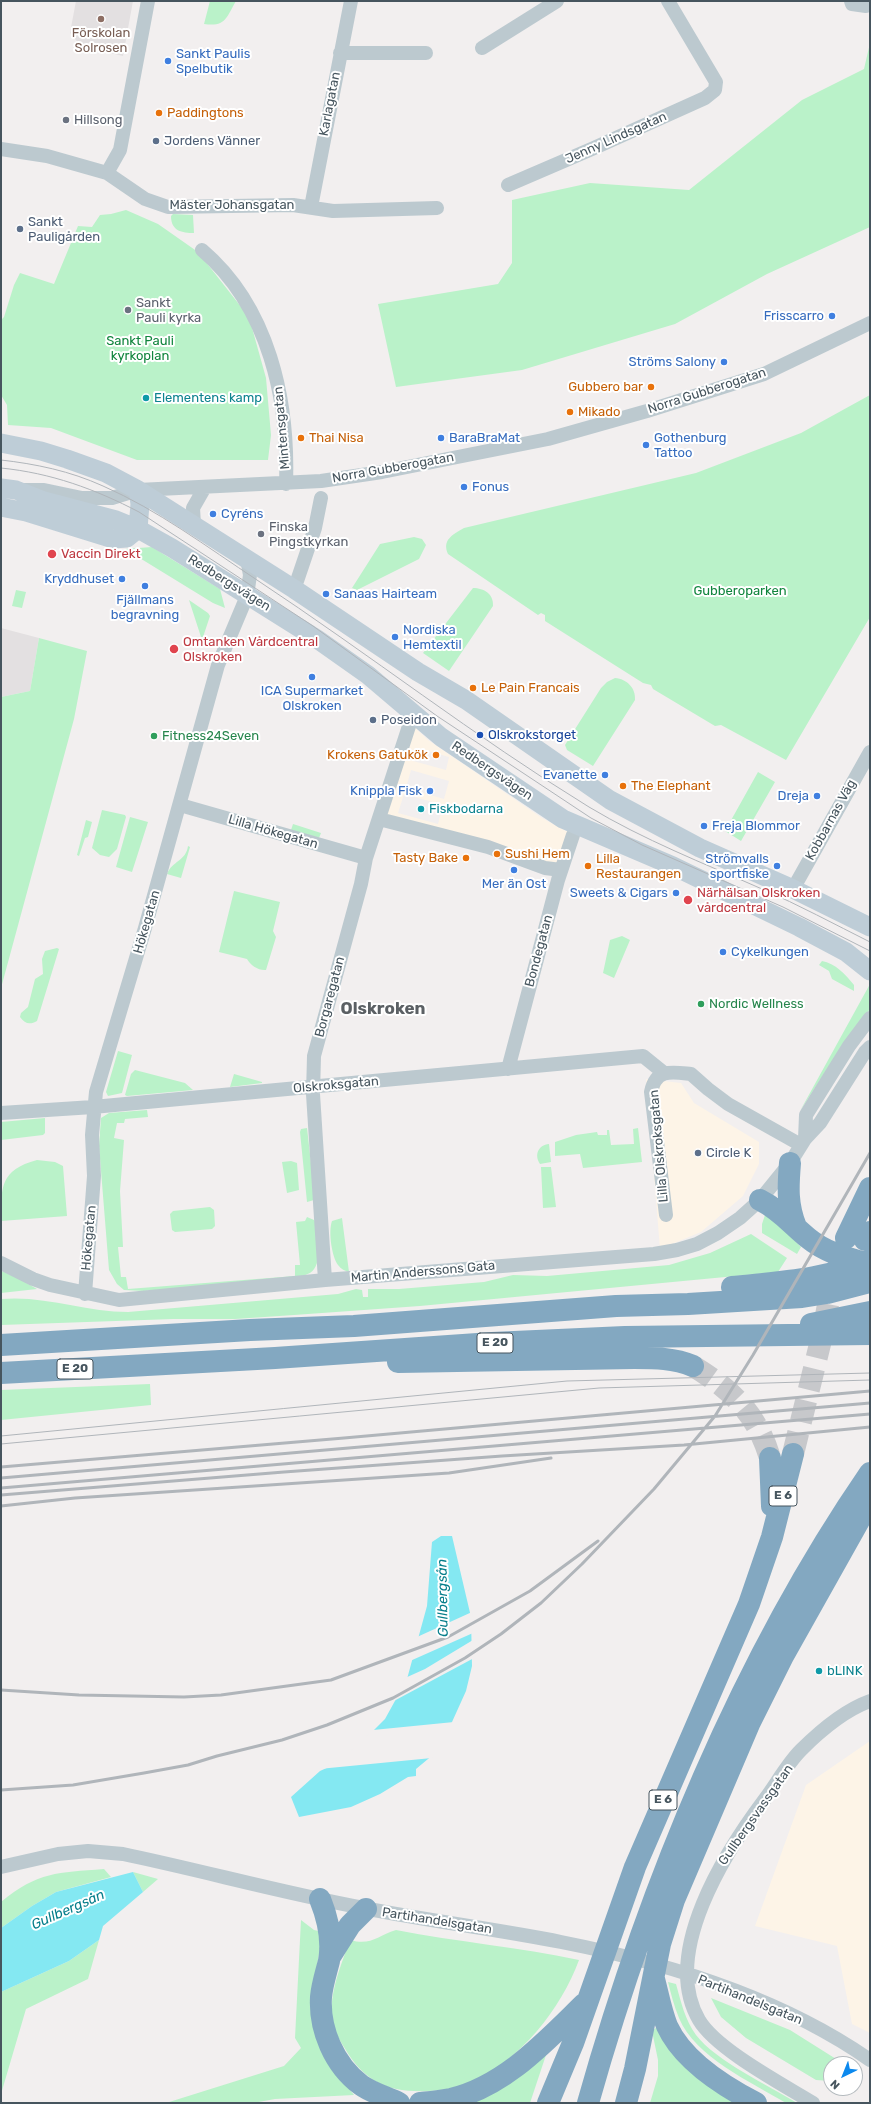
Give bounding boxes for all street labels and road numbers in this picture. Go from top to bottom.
street label: Karlagatan [316,71,344,137]
street label: Jenny Lindsgatan [563,109,669,167]
street label: Mäster Johansgatan [170,197,294,213]
street label: Norra Gubberogatan [646,365,768,417]
street label: Mintensgatan [271,386,293,470]
street label: Norra Gubberogatan [331,450,455,486]
street label: Redbergsvägen [185,551,273,615]
street label: Redbergsvägen [448,738,536,804]
street label: Kobbarnas Väg [802,777,860,863]
street label: Lilla Hökegatan [226,812,320,852]
street label: Hökegatan [130,888,164,956]
street label: Bondegatan [522,913,556,989]
street label: Borgaregatan [312,955,348,1039]
street label: Olskroksgatan [293,1073,379,1097]
street label: Lilla Olskroksgatan [646,1089,672,1203]
street label: Hökegatan [78,1205,100,1271]
street label: Martin Anderssons Gata [350,1258,496,1286]
road number: E 20 [477,1333,513,1353]
road number: E 20 [57,1359,93,1379]
road number: E 6 [769,1486,797,1506]
street label: Gullbergsvassgatan [715,1762,797,1868]
road number: E 6 [649,1790,677,1810]
street label: Partihandelsgatan [381,1905,493,1937]
street label: Partihandelsgatan [695,1972,805,2028]

